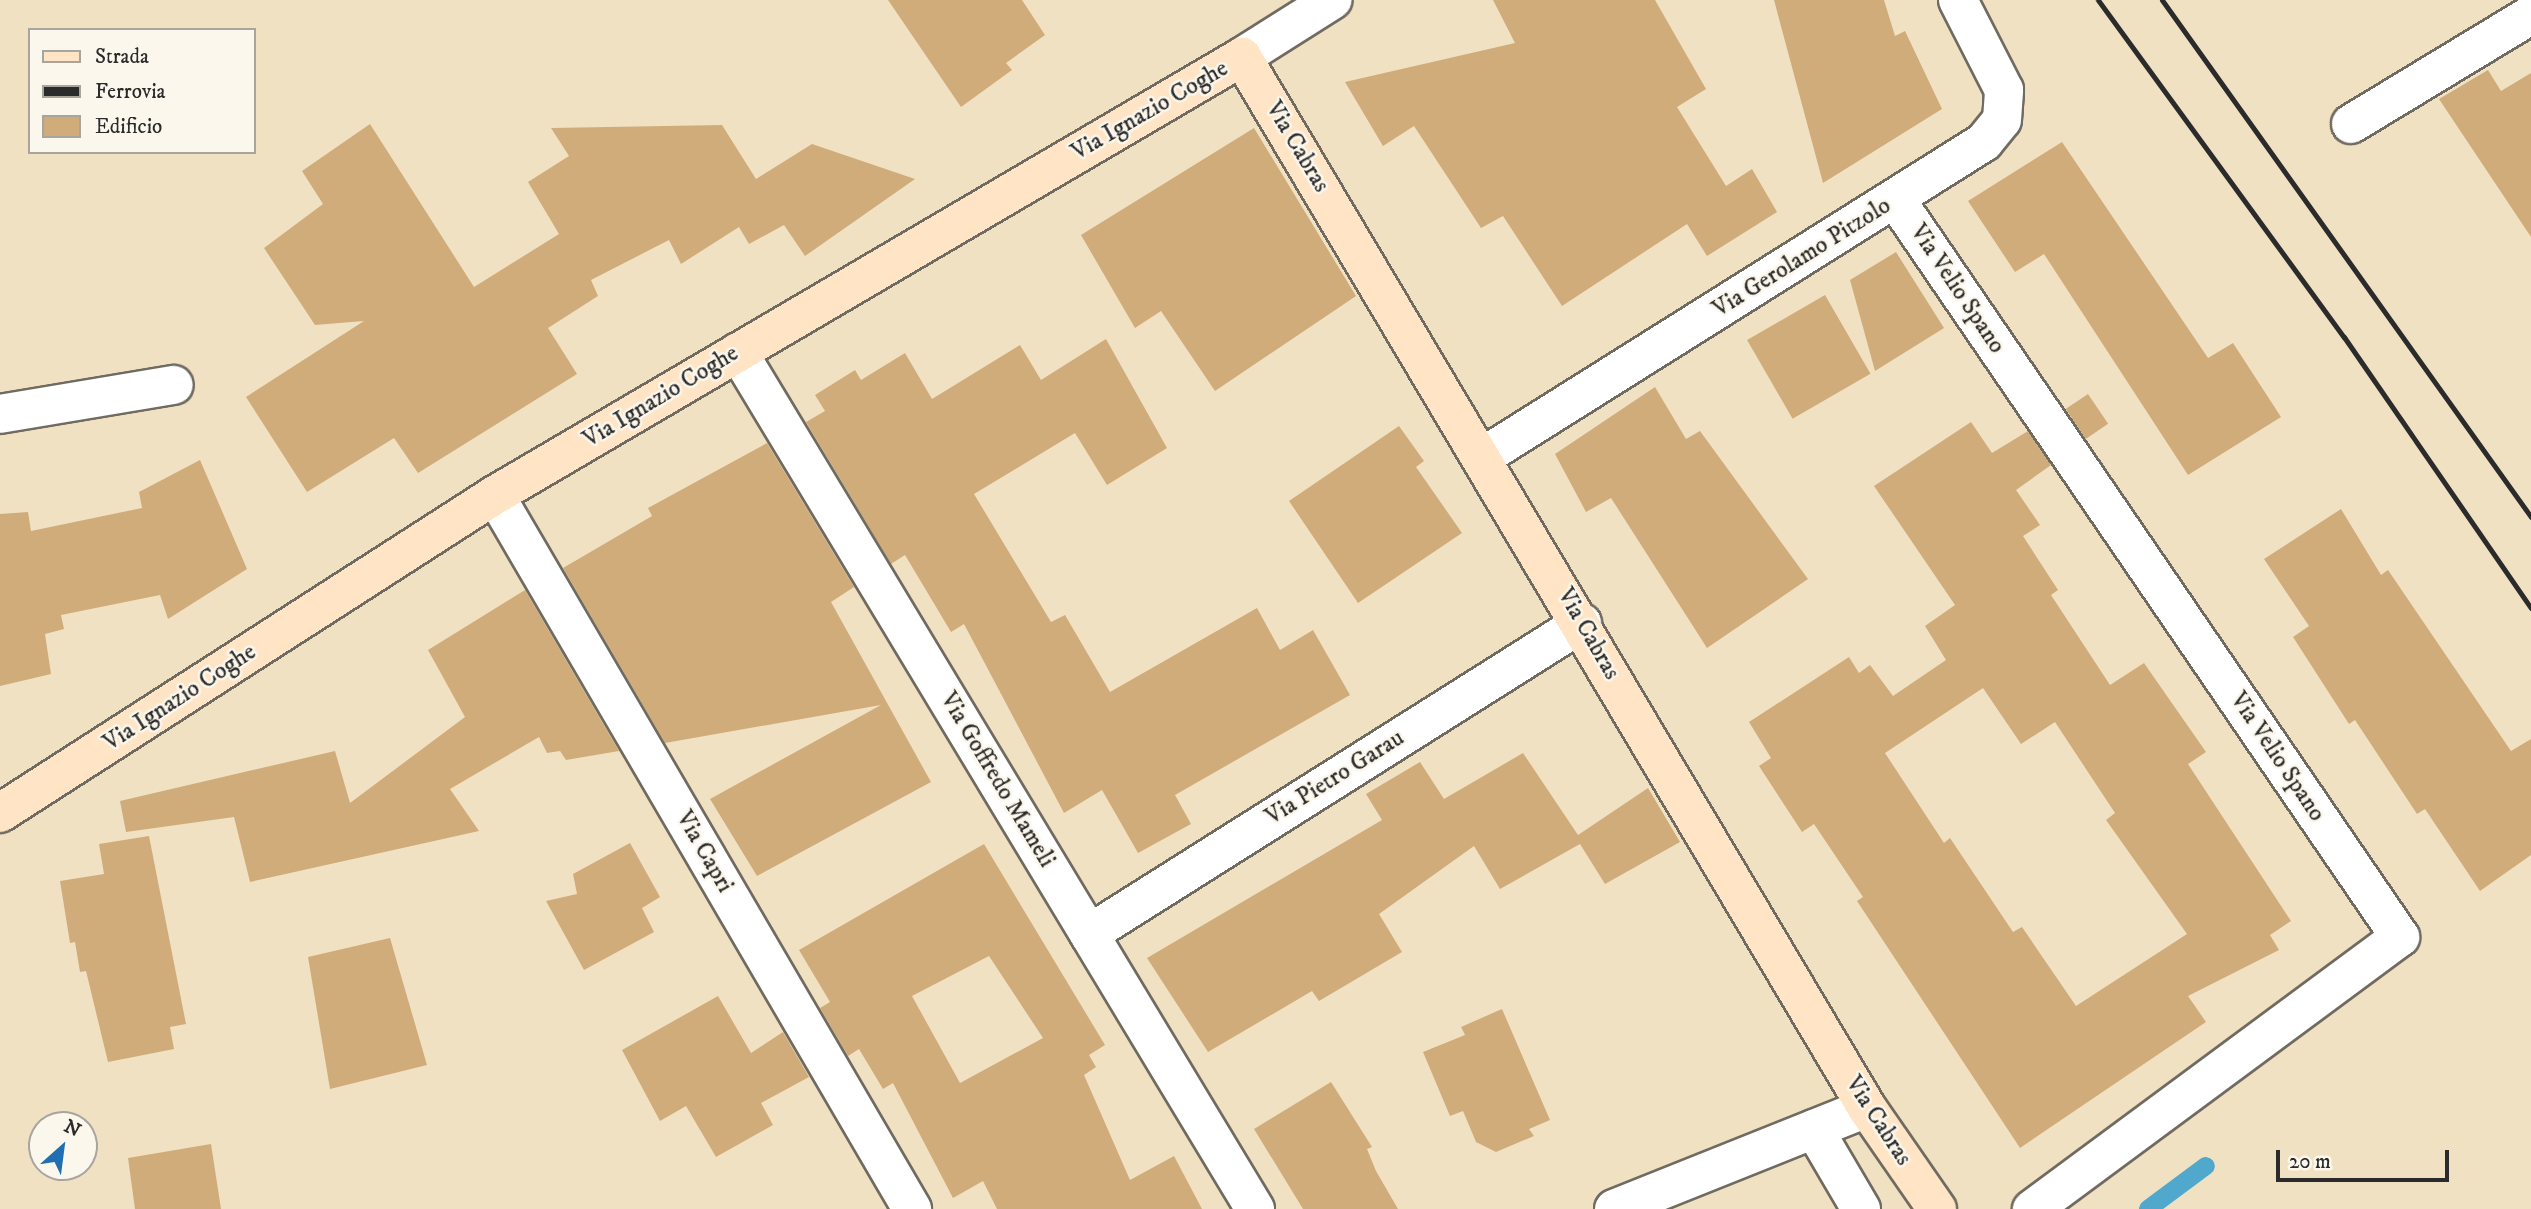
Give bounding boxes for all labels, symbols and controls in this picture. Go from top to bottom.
legend [28,28,256,154]
text: Strada [95,44,149,70]
street label: Via Ignazio Coghe [1067,55,1233,167]
text: Ferrovia [95,79,165,105]
street label: Via Cabras [1259,96,1335,198]
text: Edificio [95,114,162,140]
street label: Via Gerolamo Pitzolo [1708,192,1896,324]
street label: Via Velio Spano [1903,219,2011,359]
street label: Via Ignazio Coghe [578,339,744,455]
street label: Via Cabras [1550,583,1626,685]
street label: Via Ignazio Coghe [98,638,262,758]
street label: Via Goffredo Mameli [933,687,1061,873]
street label: Via Velio Spano [2223,687,2331,827]
street label: Via Pietro Garau [1260,724,1410,832]
street label: Via Capri [669,806,739,898]
street label: Via Cabras [1838,1071,1918,1171]
north arrow [28,1111,98,1181]
text: N [60,1115,84,1143]
scale bar [2279,1136,2452,1180]
text: 20 m [2289,1149,2331,1175]

